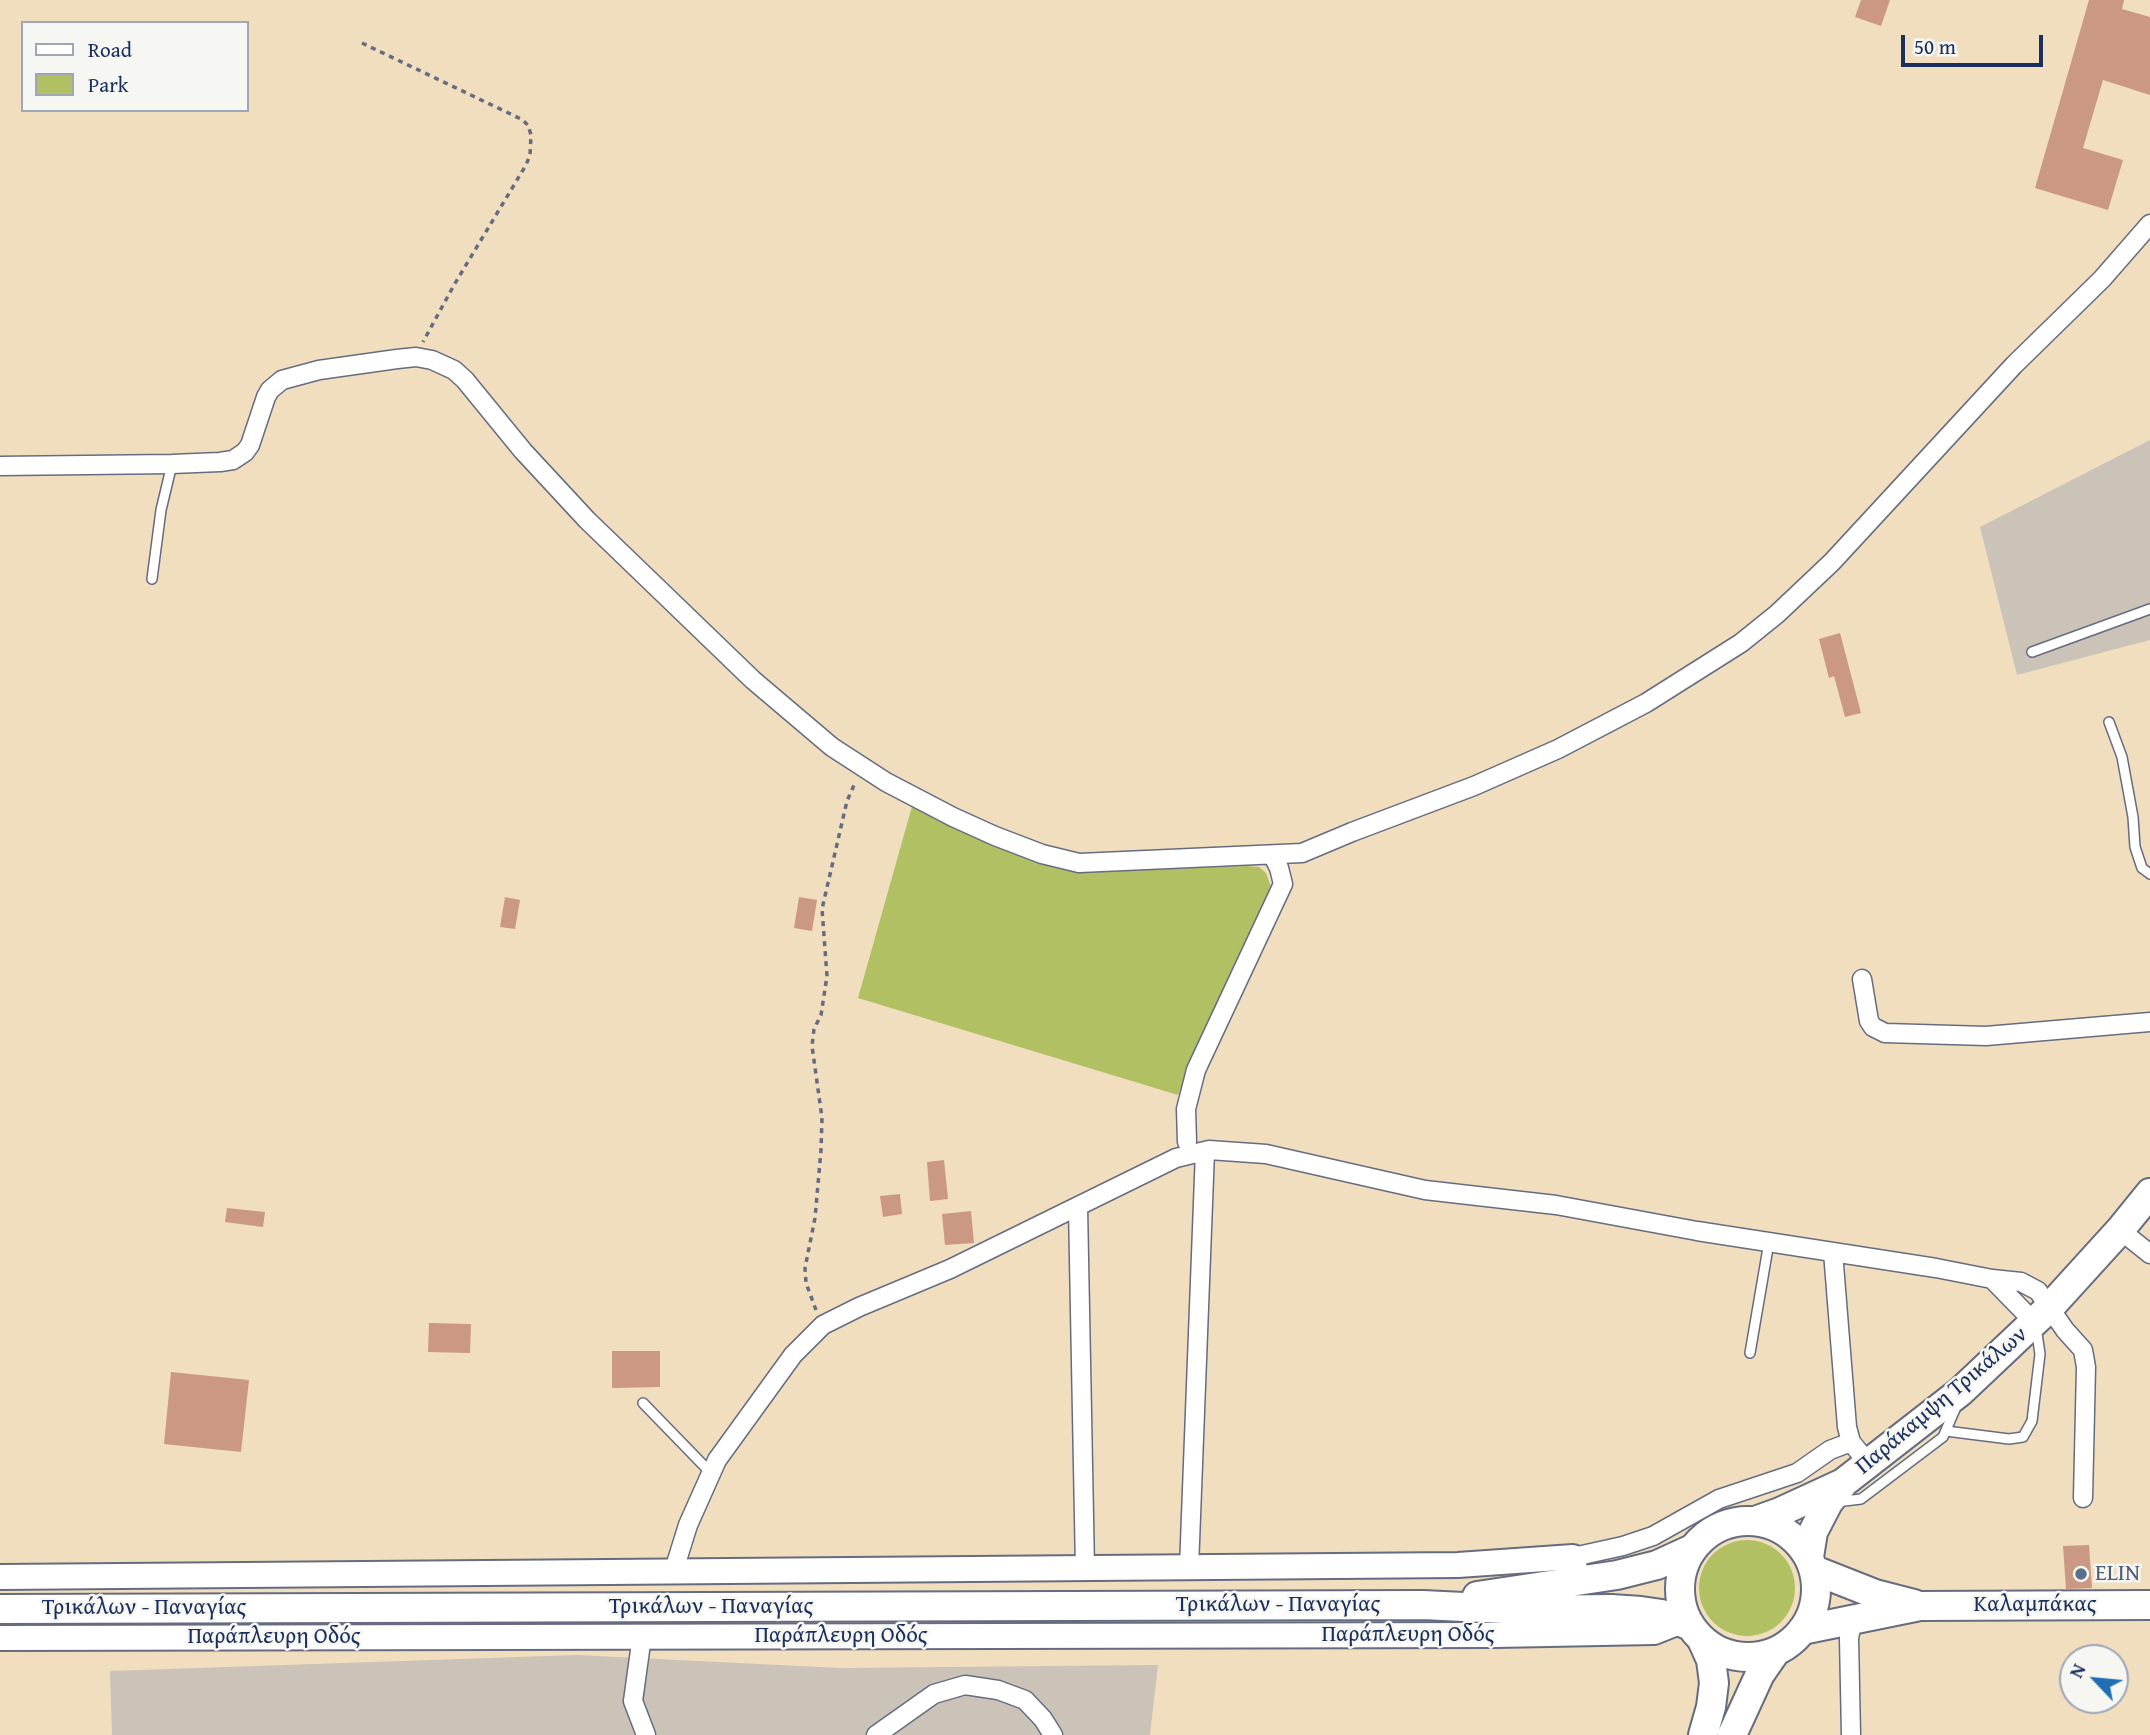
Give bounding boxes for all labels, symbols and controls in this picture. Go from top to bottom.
legend [21,21,248,112]
scale bar [1905,21,2047,65]
text: 50 m [1914,31,1956,62]
text: Road [88,34,132,65]
text: Park [88,69,129,100]
street label: Παράκαμψη Τρικάλων [1851,1321,2033,1481]
place label: ELIN [2095,1560,2140,1588]
marker: ELIN [2073,1566,2089,1582]
street label: Τρικάλων - Παναγίας [1176,1591,1380,1619]
street label: Καλαμπάκας [1974,1591,2096,1619]
street label: Τρικάλων - Παναγίας [609,1593,813,1621]
street label: Τρικάλων - Παναγίας [42,1594,246,1622]
street label: Παράπλευρη Οδός [1321,1621,1495,1649]
street label: Παράπλευρη Οδός [754,1622,928,1650]
street label: Παράπλευρη Οδός [187,1623,361,1651]
north arrow [2059,1644,2129,1714]
text: N [2062,1659,2092,1683]

